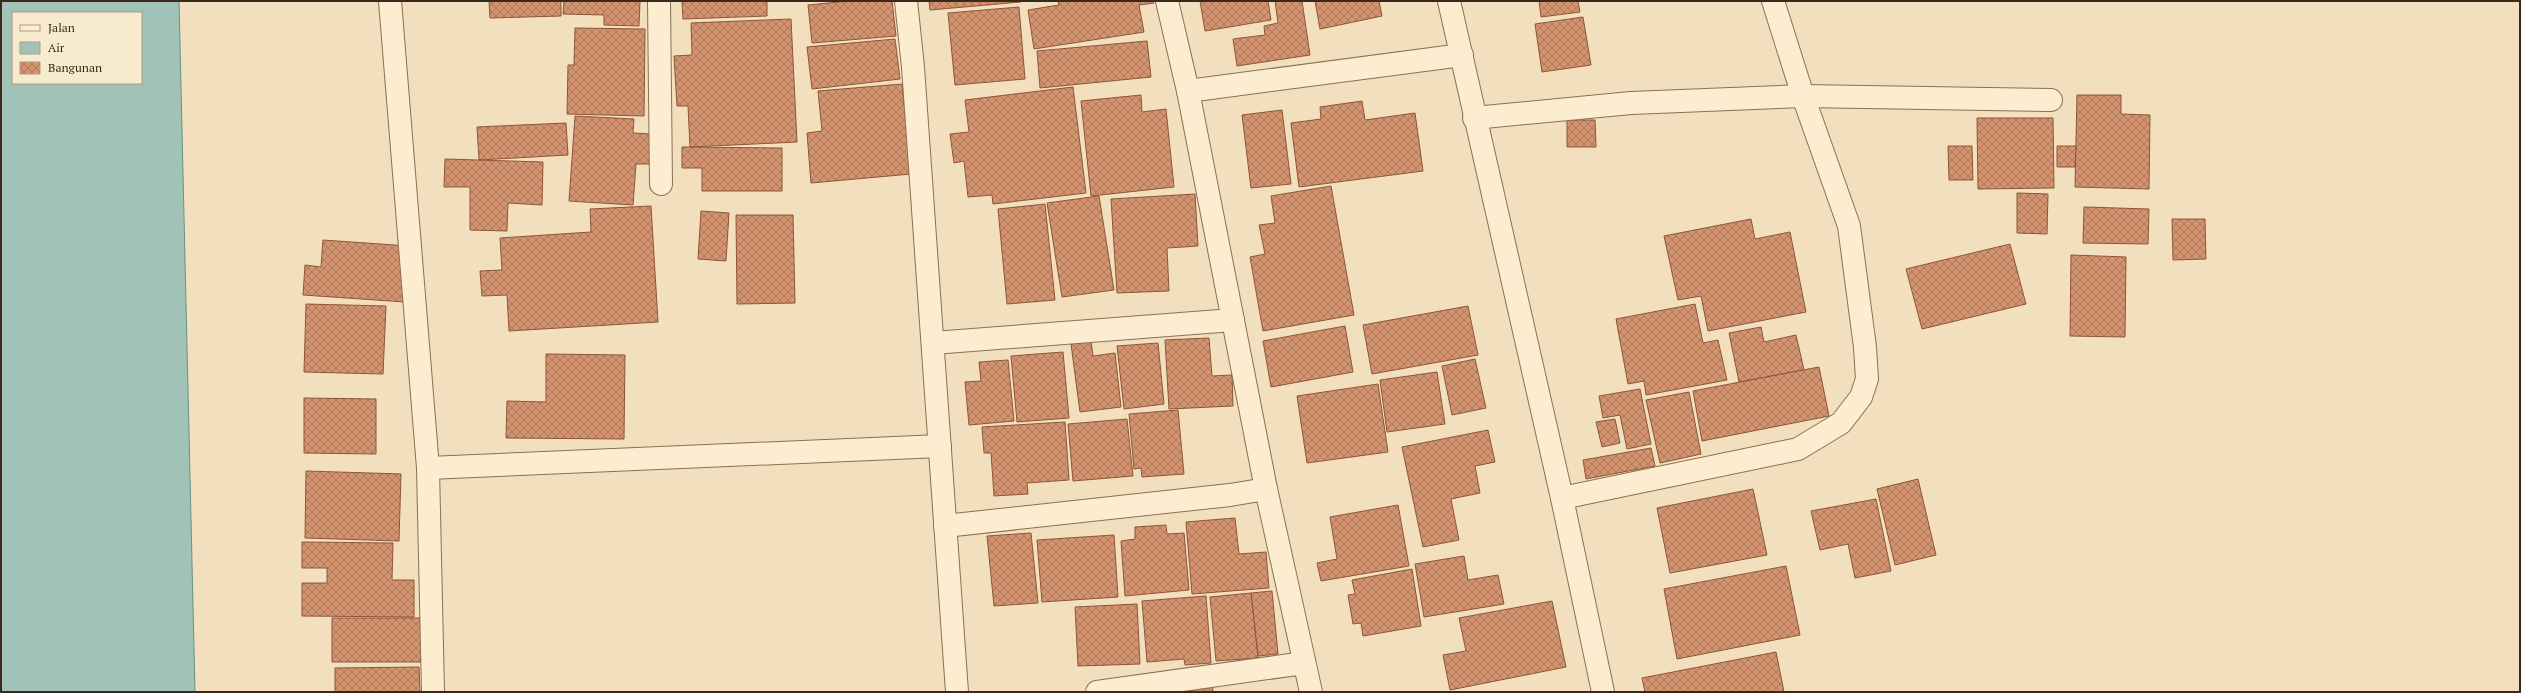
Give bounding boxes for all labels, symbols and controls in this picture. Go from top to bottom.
legend [12,12,142,84]
text: Jalan [48,20,75,35]
text: Air [48,40,65,55]
text: Bangunan [48,60,102,75]

